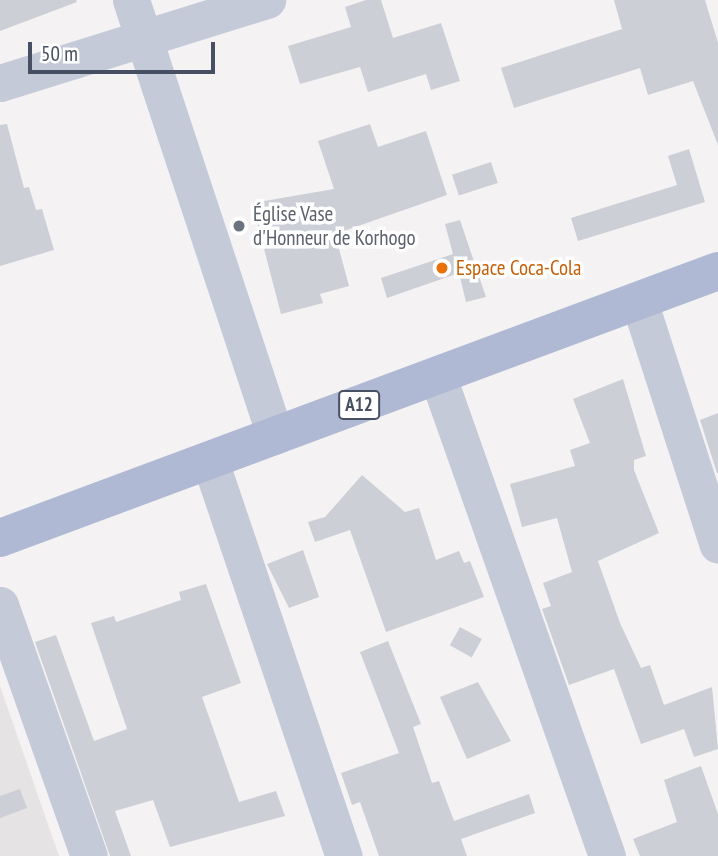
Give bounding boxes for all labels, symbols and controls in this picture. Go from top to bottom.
scale bar [32,28,219,72]
text: 50 m [41,40,78,67]
place label: Église Vase d'Honneur de Korhogo [253,201,416,251]
marker: Église Vase d'Honneur de Korhogo [231,218,247,234]
place label: Espace Coca-Cola [456,255,581,281]
marker: Espace Coca-Cola [434,260,450,276]
road number: A12 [338,390,380,420]

